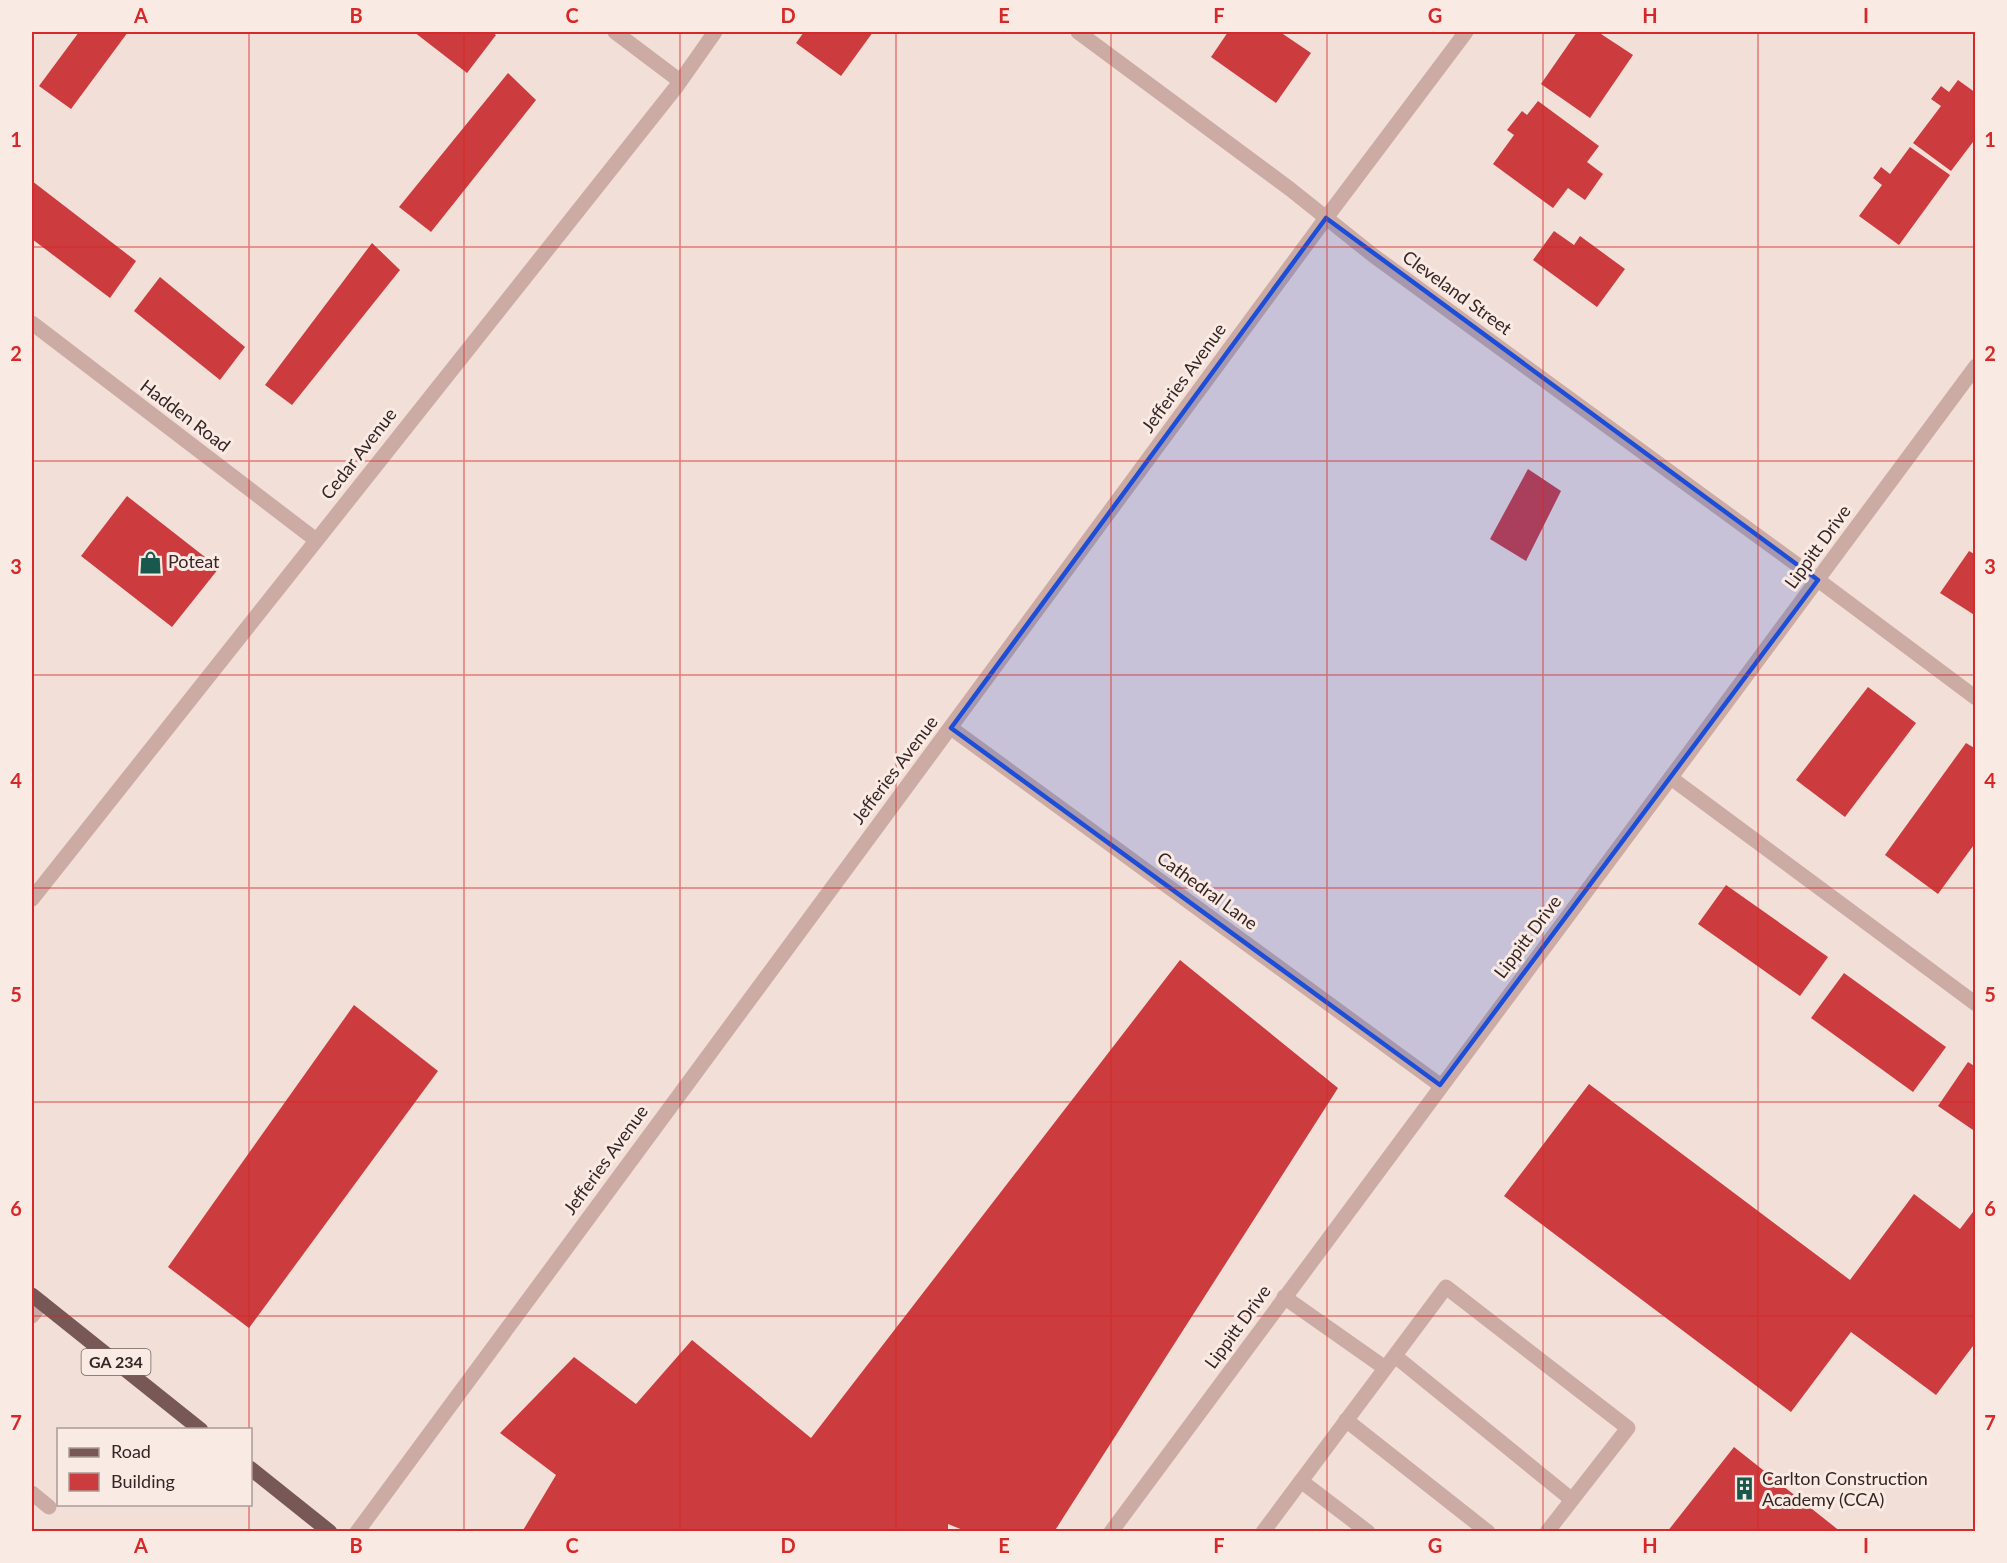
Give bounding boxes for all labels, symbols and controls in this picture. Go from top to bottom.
text: A [133,3,148,27]
text: B [349,3,363,27]
text: C [565,3,579,27]
text: D [780,3,796,27]
text: E [998,3,1010,27]
text: F [1213,3,1225,27]
text: G [1428,3,1442,27]
text: H [1642,3,1658,27]
text: I [1863,3,1869,27]
text: 1 [10,127,22,151]
text: 1 [1984,127,1996,151]
street label: Cleveland Street [1399,245,1517,339]
street label: Jefferies Avenue [1136,318,1230,436]
text: 2 [10,341,22,365]
text: 2 [1984,341,1996,365]
street label: Hadden Road [136,374,235,456]
street label: Cedar Avenue [316,403,401,504]
street label: Lippitt Drive [1780,500,1855,592]
shop icon: Poteat [137,549,163,575]
place label: Poteat [168,550,220,572]
text: 3 [10,554,22,578]
text: 3 [1984,554,1996,578]
street label: Jefferies Avenue [846,711,942,828]
text: 4 [10,768,22,792]
text: 4 [1984,768,1996,792]
street label: Cathedral Lane [1153,846,1262,934]
street label: Lippitt Drive [1489,891,1565,982]
text: 5 [10,982,22,1006]
text: 5 [1984,982,1996,1006]
street label: Jefferies Avenue [558,1100,652,1218]
text: 6 [10,1196,22,1220]
text: 6 [1984,1196,1996,1220]
street label: Lippitt Drive [1200,1280,1275,1372]
road number: GA 234 [82,1349,150,1375]
text: 7 [10,1410,22,1434]
text: 7 [1984,1410,1996,1434]
legend [57,1428,252,1506]
text: Road [111,1440,151,1462]
place label: Carlton Construction Academy (CCA) [1762,1467,1928,1510]
text: Building [111,1470,175,1492]
building icon: Carlton Construction Academy (CCA) [1731,1476,1757,1502]
text: A [133,1533,148,1557]
text: B [349,1533,363,1557]
text: C [565,1533,579,1557]
text: D [780,1533,796,1557]
text: E [998,1533,1010,1557]
text: F [1213,1533,1225,1557]
text: G [1428,1533,1442,1557]
text: H [1642,1533,1658,1557]
text: I [1863,1533,1869,1557]

